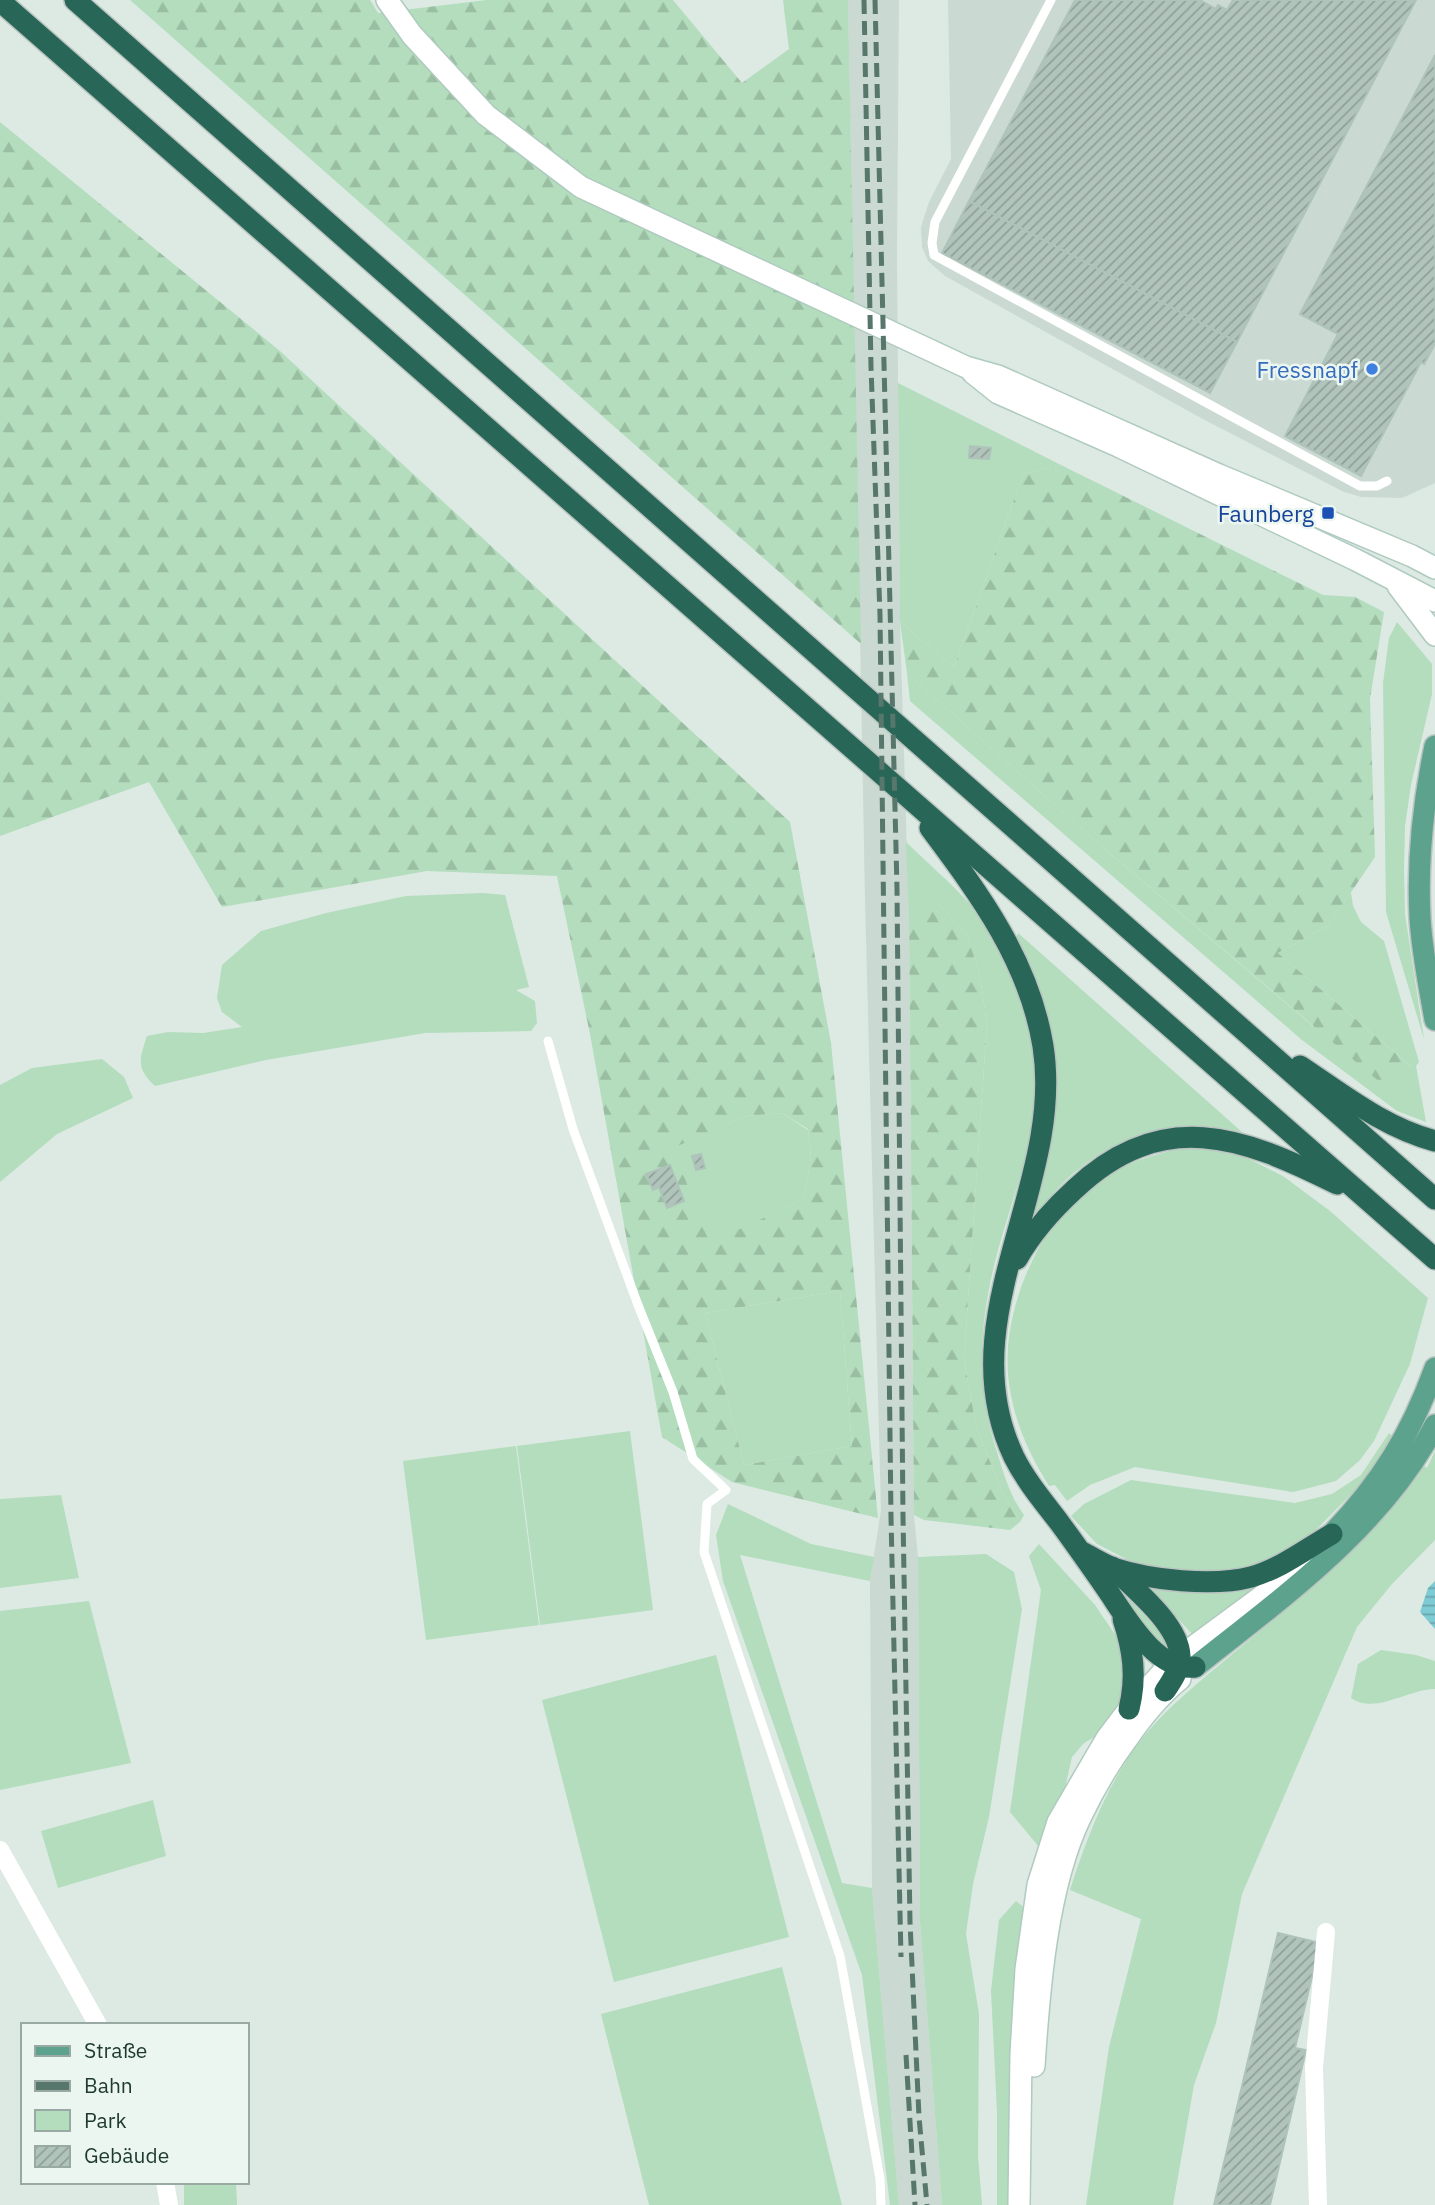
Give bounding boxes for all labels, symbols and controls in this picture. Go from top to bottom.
place label: Fressnapf [1256,354,1358,384]
marker: Fressnapf [1364,361,1380,377]
place label: Faunberg [1218,498,1314,528]
marker: Faunberg [1320,505,1336,521]
legend [21,2023,248,2184]
text: Straße [84,2036,147,2064]
text: Bahn [84,2071,133,2099]
text: Park [84,2106,127,2134]
text: Gebäude [84,2141,169,2169]

